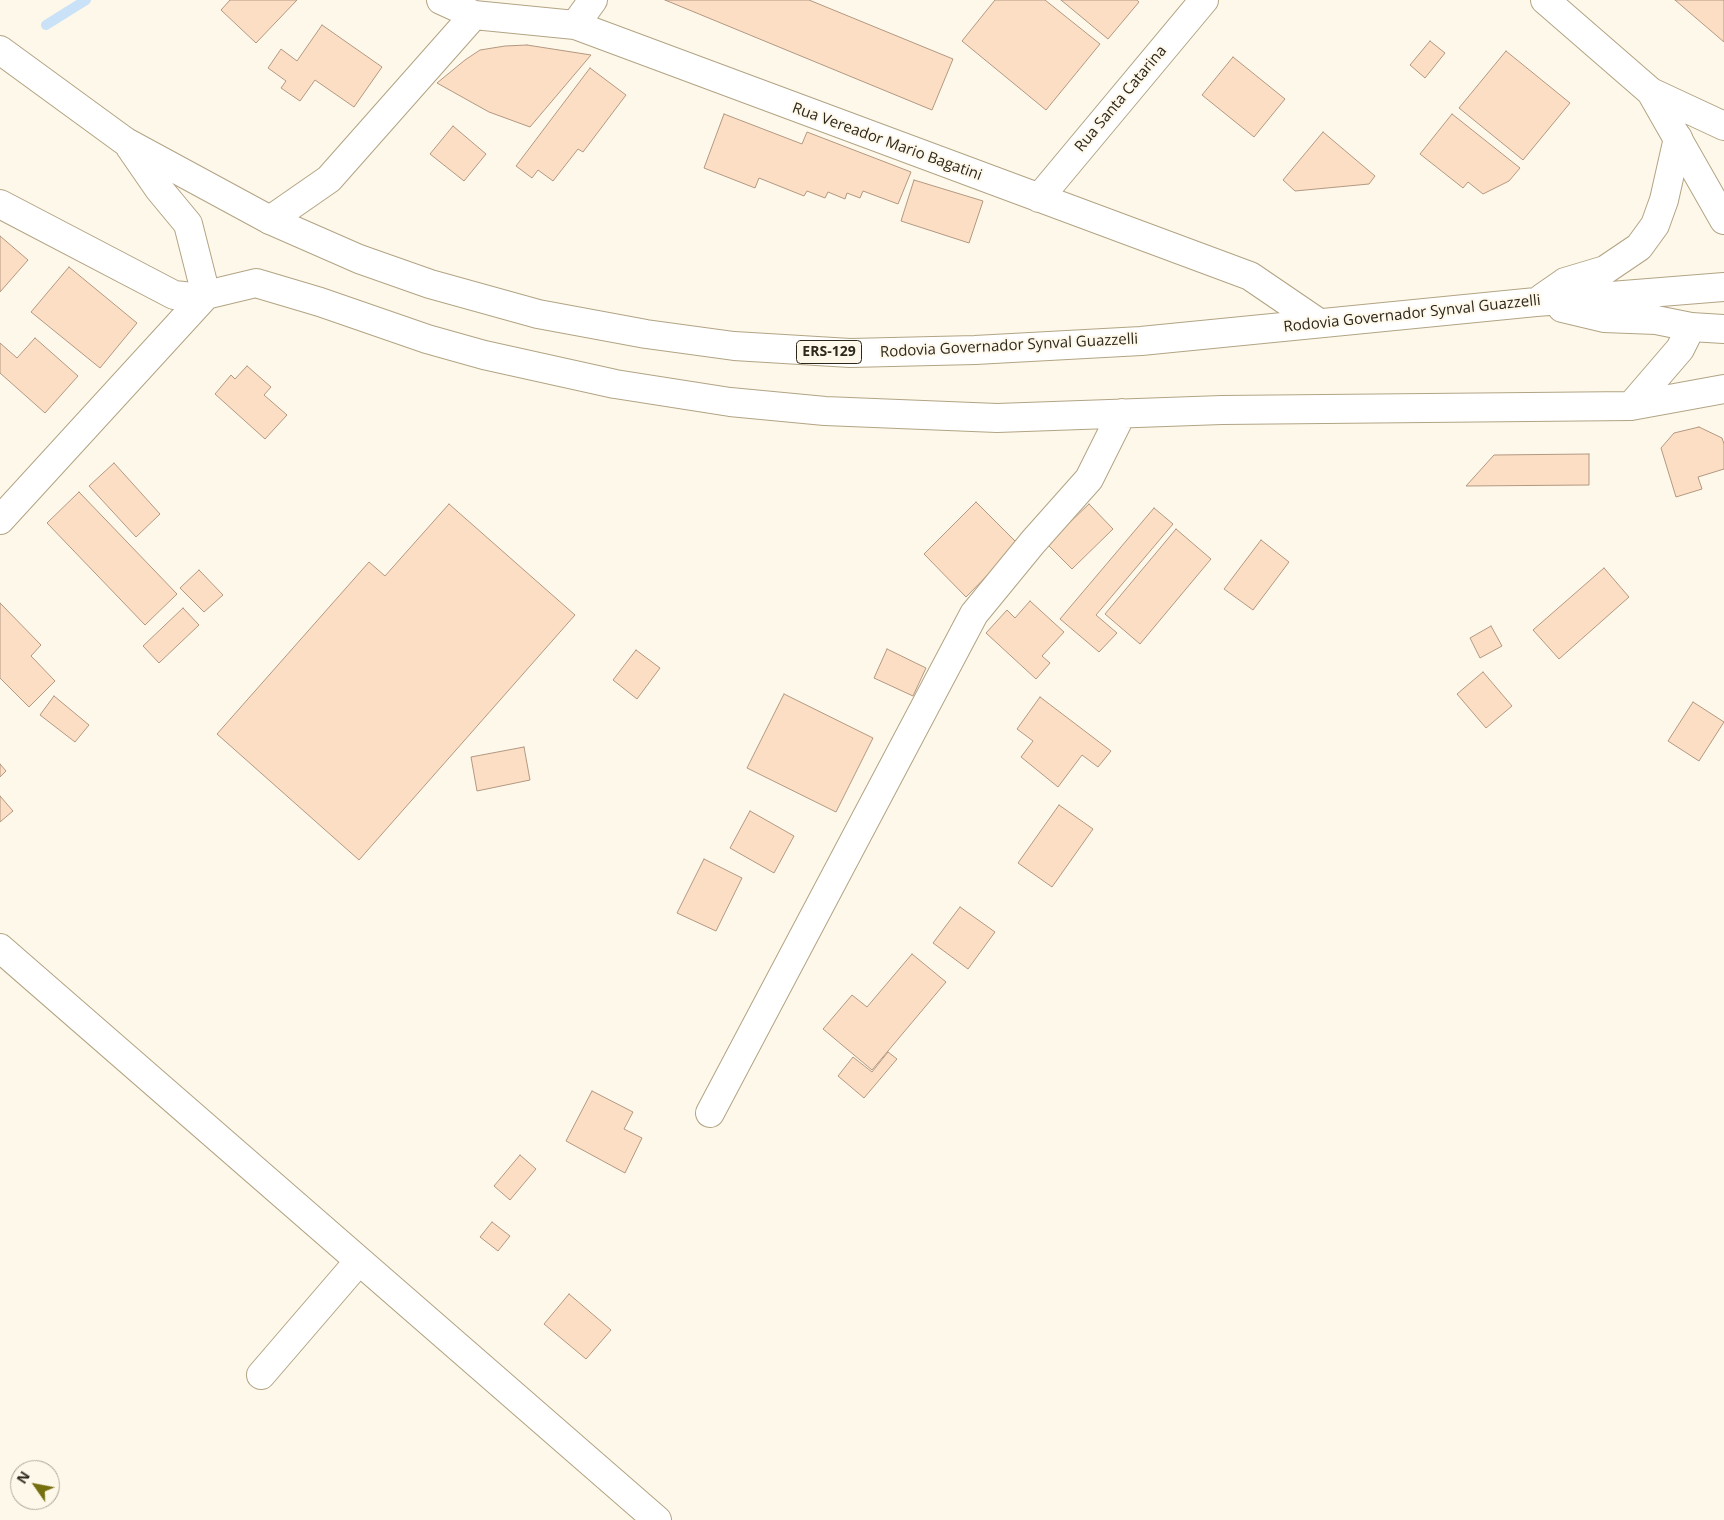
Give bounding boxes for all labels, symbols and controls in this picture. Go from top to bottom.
street label: Rua Santa Catarina [1071,42,1171,156]
street label: Rua Vereador Mario Bagatini [790,99,984,185]
street label: Rodovia Governador Synval Guazzelli [1283,292,1541,336]
street label: Rodovia Governador Synval Guazzelli [879,330,1139,362]
road number: ERS-129 [796,341,862,364]
north arrow [10,1460,60,1510]
text: N [12,1467,34,1487]

